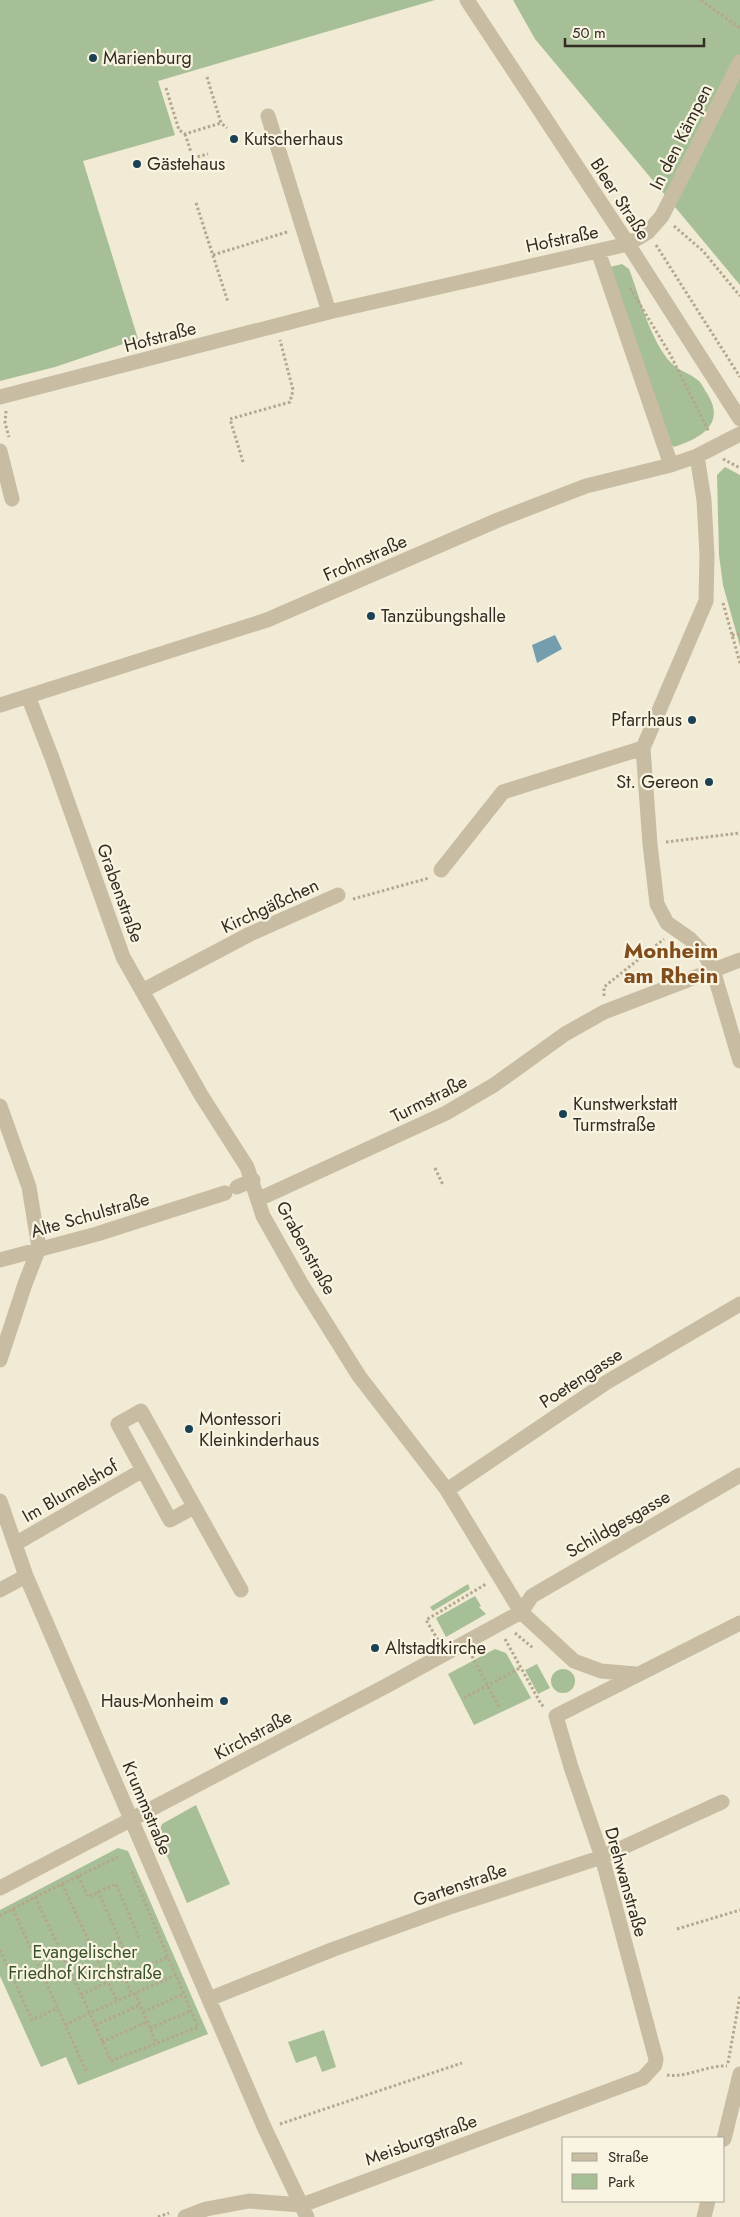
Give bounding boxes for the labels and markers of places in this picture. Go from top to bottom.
place label: Marienburg [103,45,192,71]
marker: Marienburg [87,52,99,64]
place label: Kutscherhaus [244,126,343,152]
marker: Kutscherhaus [228,133,240,145]
place label: Gästehaus [147,151,225,177]
marker: Gästehaus [131,158,143,170]
place label: Tanzübungshalle [381,603,506,629]
marker: Tanzübungshalle [365,610,377,622]
place label: Pfarrhaus [611,707,682,733]
marker: Pfarrhaus [686,714,698,726]
place label: St. Gereon [616,769,699,795]
marker: St. Gereon [703,776,715,788]
place label: Kunstwerkstatt Turmstraße [573,1091,678,1138]
marker: Kunstwerkstatt Turmstraße [557,1108,569,1120]
place label: Montessori Kleinkinderhaus [199,1406,319,1453]
marker: Montessori Kleinkinderhaus [183,1423,195,1435]
place label: Altstadtkirche [385,1635,486,1661]
marker: Altstadtkirche [369,1642,381,1654]
place label: Haus-Monheim [101,1688,214,1714]
marker: Haus-Monheim [218,1695,230,1707]

